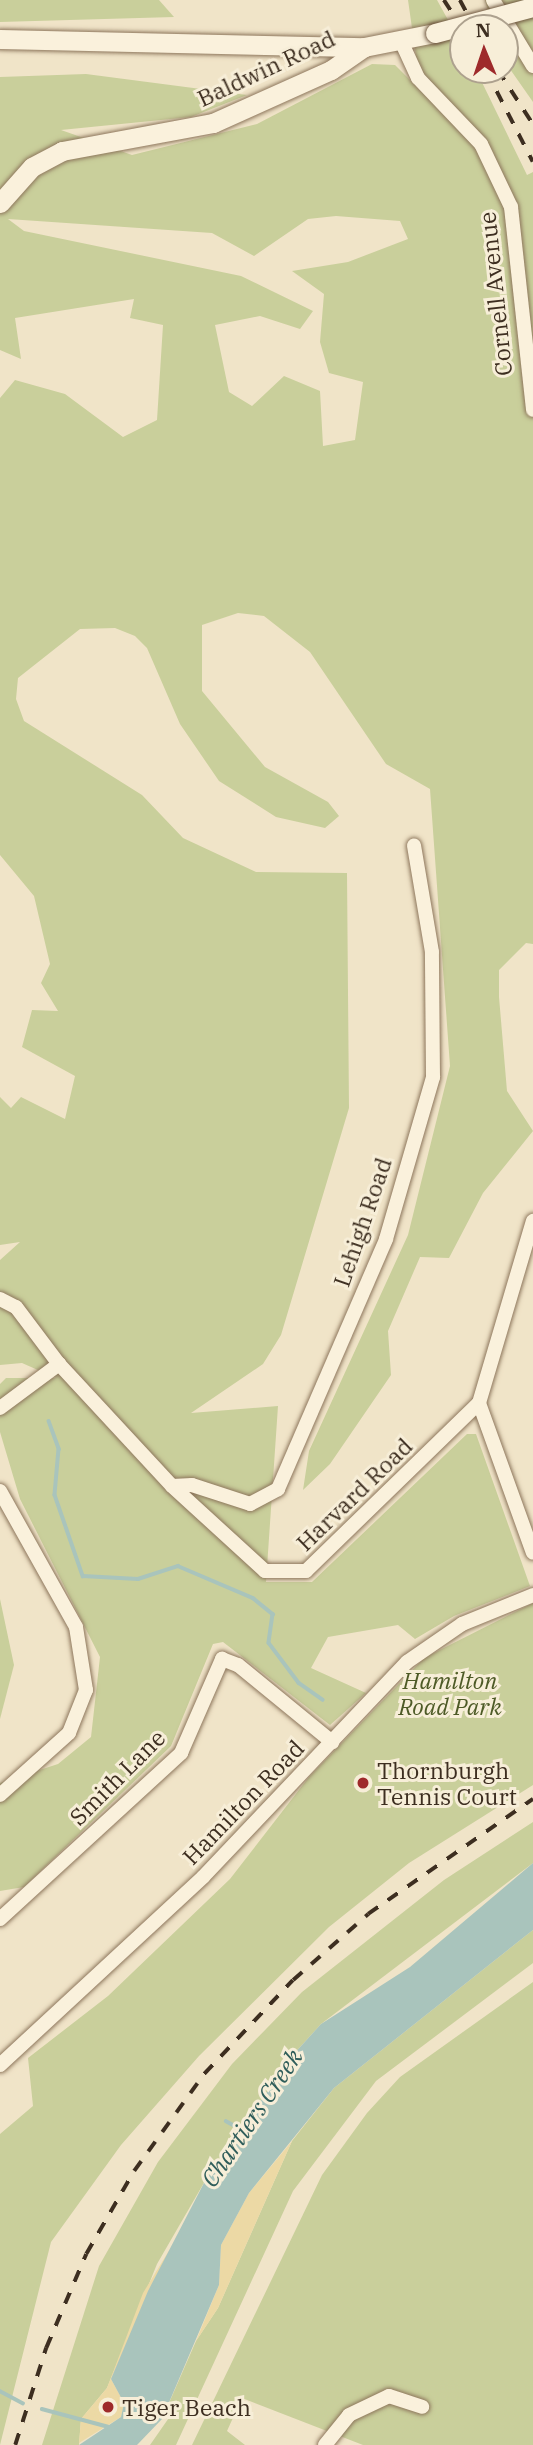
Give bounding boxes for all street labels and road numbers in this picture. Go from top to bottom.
street label: Baldwin Road [193,24,339,112]
street label: Cornell Avenue [473,211,517,377]
street label: Lehigh Road [327,1154,397,1290]
street label: Harvard Road [290,1432,418,1556]
street label: Smith Lane [63,1723,171,1831]
street label: Hamilton Road [177,1734,309,1870]

